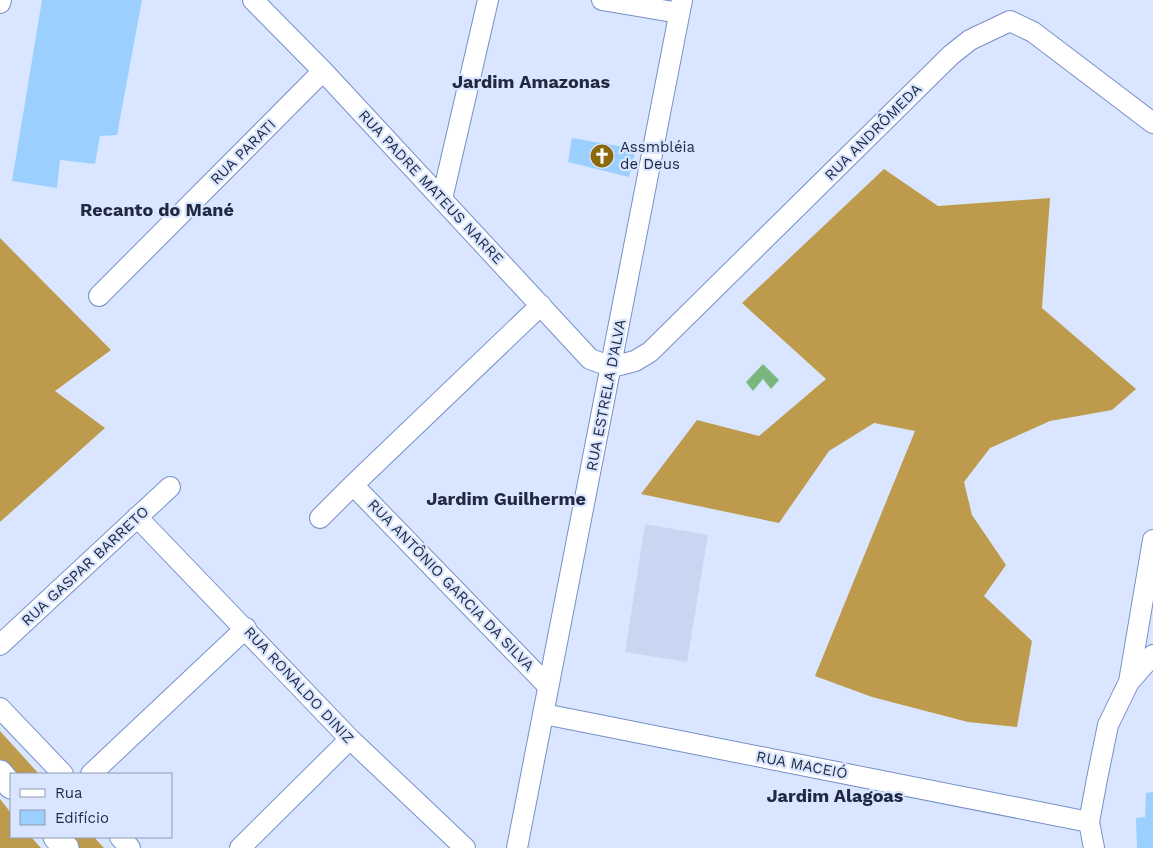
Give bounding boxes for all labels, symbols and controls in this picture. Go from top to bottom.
district label: Jardim Amazonas [452,71,610,92]
street label: RUA ANDRÔMEDA [820,79,925,184]
street label: RUA PADRE MATEUS NARRE [355,106,507,268]
street label: RUA PARATI [207,116,279,188]
place label: Assmbléia de Deus [620,138,696,173]
church icon: Assmbléia de Deus [589,143,615,169]
district label: Recanto do Mané [80,199,234,220]
street label: RUA ESTRELA D'ALVA [582,317,630,472]
district label: Jardim Guilherme [426,488,586,509]
street label: RUA ANTÔNIO GARCIA DA SILVA [364,495,539,675]
street label: RUA GASPAR BARRETO [18,502,152,630]
street label: RUA RONALDO DINIZ [240,623,358,747]
street label: RUA MACEIÓ [755,746,849,783]
legend [10,773,172,838]
text: Rua [55,784,83,802]
district label: Jardim Alagoas [767,785,904,806]
text: Edifício [55,809,109,827]

